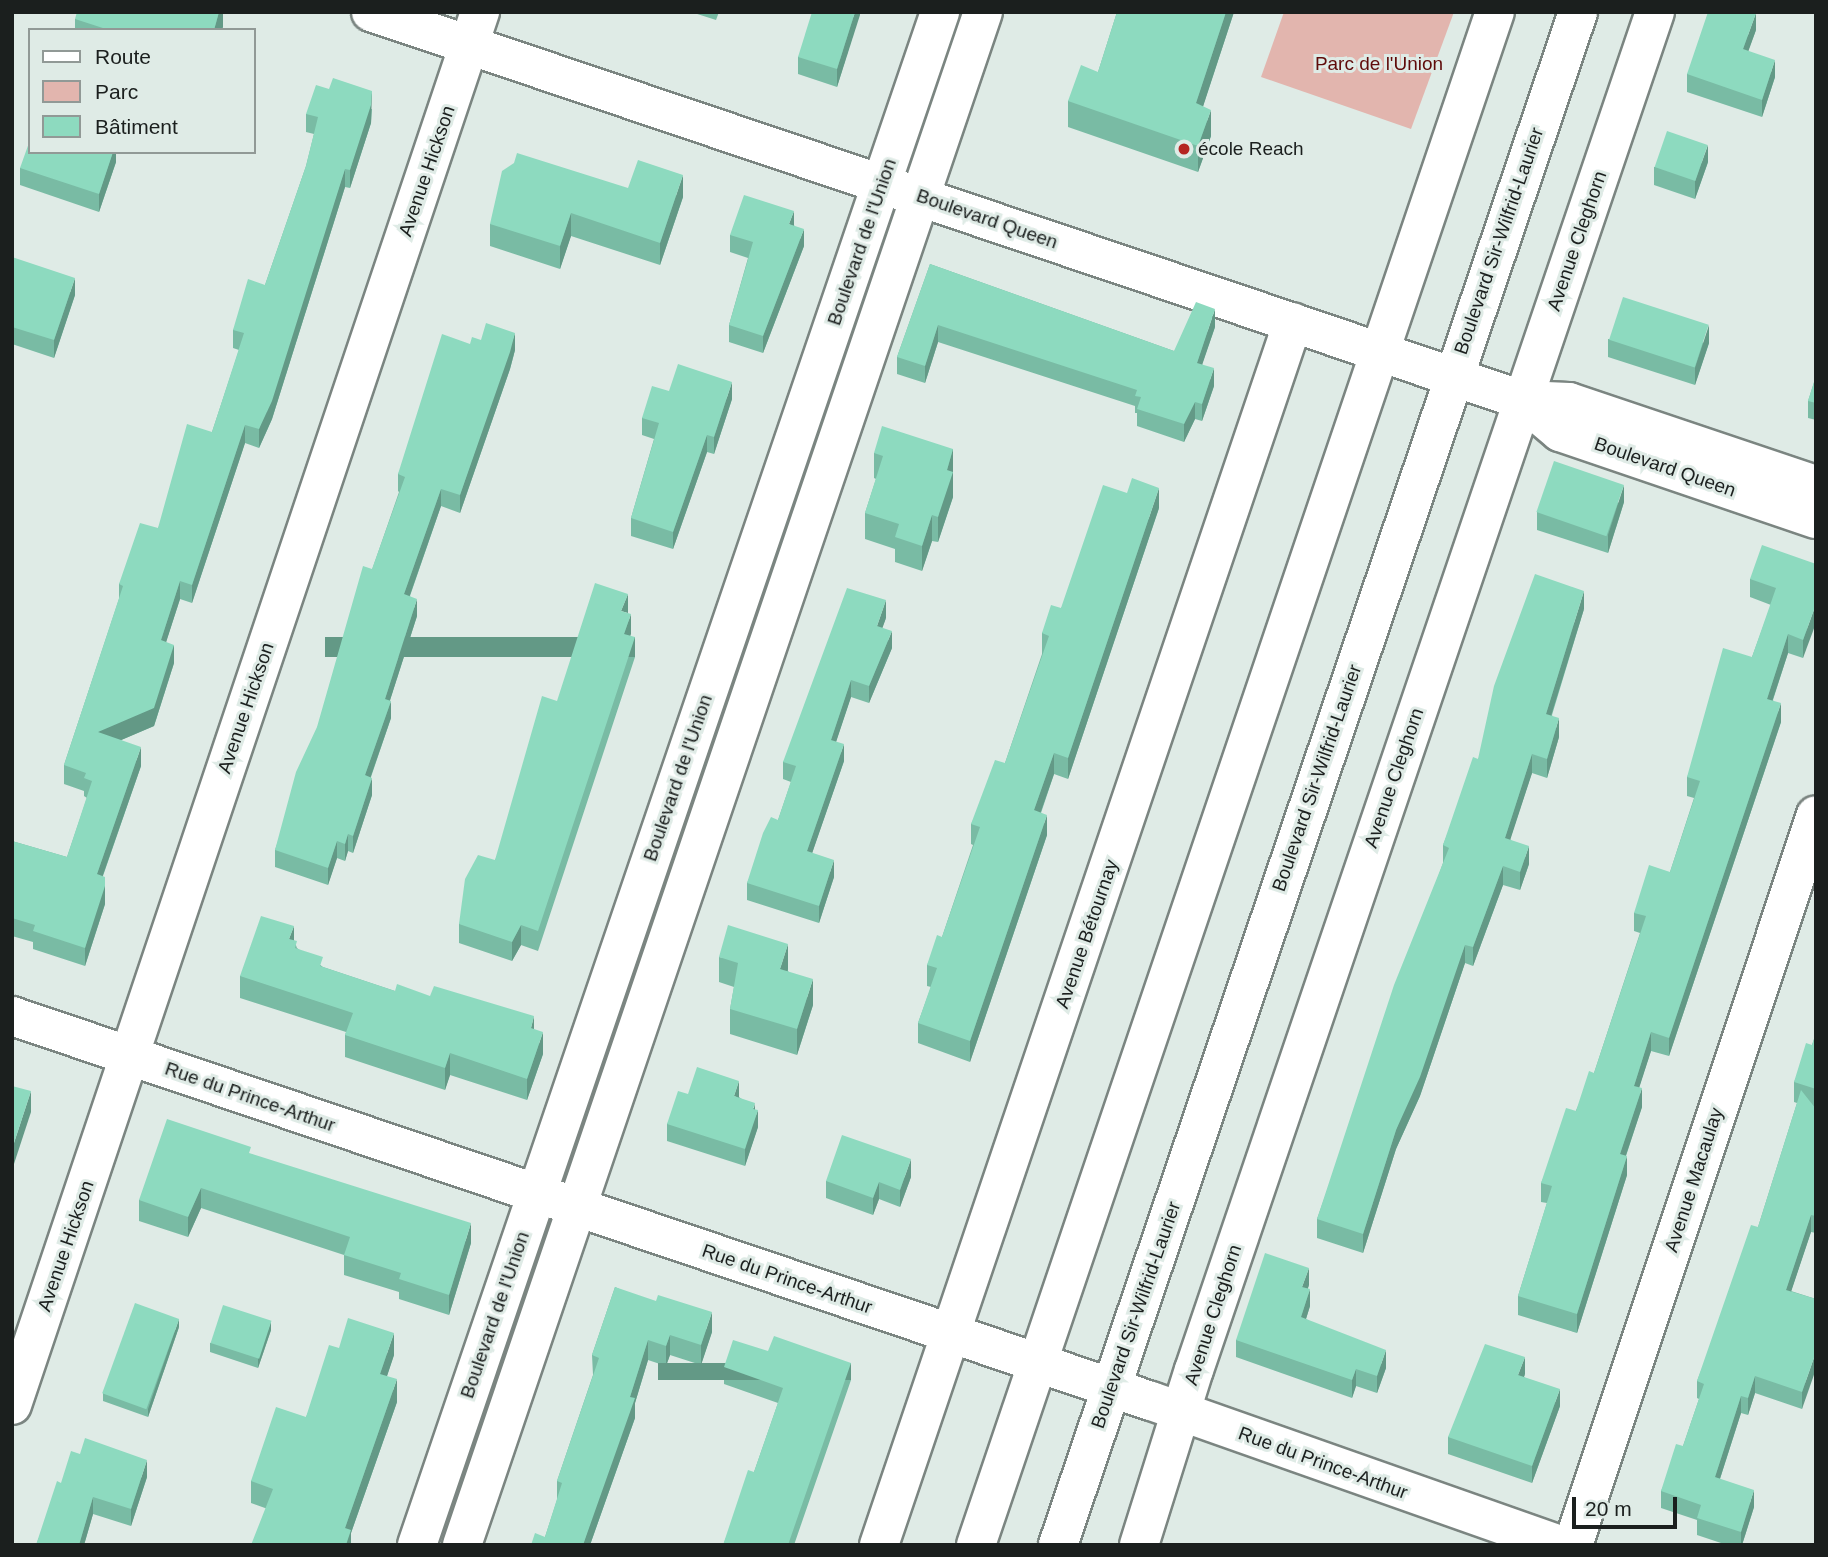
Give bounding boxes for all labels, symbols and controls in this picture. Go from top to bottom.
legend [28,28,256,154]
text: Route [95,45,151,68]
park label: Parc de l'Union [1315,53,1443,75]
text: Parc [95,80,138,103]
street label: Avenue Hickson [394,103,460,239]
text: Bâtiment [95,115,178,138]
street label: Boulevard Sir-Wilfrid-Laurier [1449,124,1549,358]
place label: école Reach [1198,138,1304,160]
marker: école Reach [1176,141,1192,157]
street label: Boulevard de l'Union [823,156,901,328]
street label: Avenue Cleghorn [1542,168,1612,314]
street label: Boulevard Queen [913,184,1061,254]
street label: Boulevard Queen [1591,432,1739,502]
street label: Avenue Hickson [213,640,279,776]
street label: Boulevard Sir-Wilfrid-Laurier [1267,661,1367,895]
street label: Boulevard de l'Union [639,692,717,864]
street label: Avenue Cleghorn [1359,705,1429,851]
street label: Avenue Bétournay [1051,857,1123,1011]
street label: Rue du Prince-Arthur [162,1057,338,1137]
street label: Avenue Macaulay [1660,1105,1728,1255]
street label: Avenue Hickson [33,1178,99,1314]
street label: Boulevard Sir-Wilfrid-Laurier [1086,1198,1186,1432]
street label: Boulevard de l'Union [456,1229,534,1401]
street label: Rue du Prince-Arthur [699,1239,875,1319]
street label: Avenue Cleghorn [1180,1242,1246,1388]
street label: Rue du Prince-Arthur [1235,1422,1411,1504]
scale bar [1576,1484,1681,1528]
text: 20 m [1585,1497,1632,1520]

